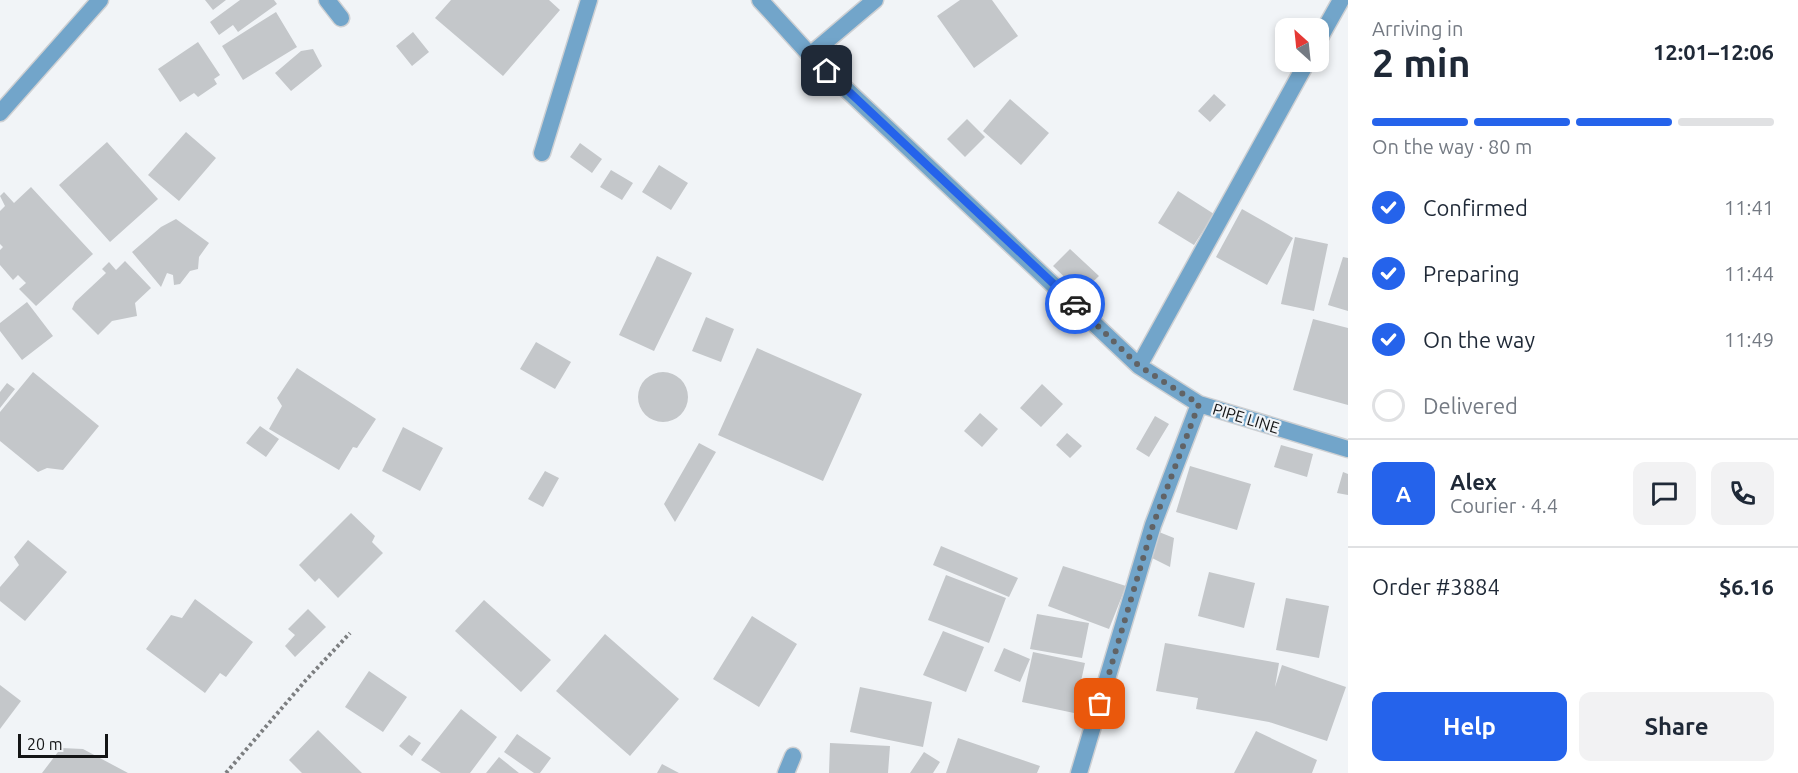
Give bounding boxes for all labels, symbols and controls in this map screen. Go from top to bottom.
text: Arriving in [1372,17,1463,40]
north arrow [1275,18,1329,72]
map controls [1275,18,1329,72]
text: 12:01–12:06 [1653,39,1774,64]
text: 2 min [1372,41,1471,84]
pin [801,45,852,96]
icon: home [810,54,843,87]
text: On the way · 80 m [1372,135,1532,158]
icon: check [1372,191,1405,224]
text: Confirmed [1423,195,1528,220]
text: 11:41 [1724,196,1774,219]
icon: check [1372,257,1405,290]
text: Preparing [1423,261,1520,286]
text: 11:44 [1724,262,1774,285]
courier [1045,274,1105,334]
icon: car [1059,288,1092,321]
icon: check [1372,323,1405,356]
text: On the way [1423,327,1535,352]
text: 11:49 [1724,328,1774,351]
text: Delivered [1423,393,1518,418]
street label: PIPE LINE [1211,399,1281,437]
button: chat [1633,462,1696,525]
button: phone [1711,462,1774,525]
text: Alex [1450,469,1497,494]
text: A [1396,481,1411,506]
text: Courier · 4.4 [1450,494,1558,517]
text: Order #3884 [1372,574,1500,599]
text: $6.16 [1719,574,1774,599]
pin [1074,678,1125,729]
icon: bag [1083,687,1116,720]
button: Help [1372,692,1567,761]
button: Share [1579,692,1774,761]
scale bar [18,731,108,758]
text: 20 m [27,735,63,753]

